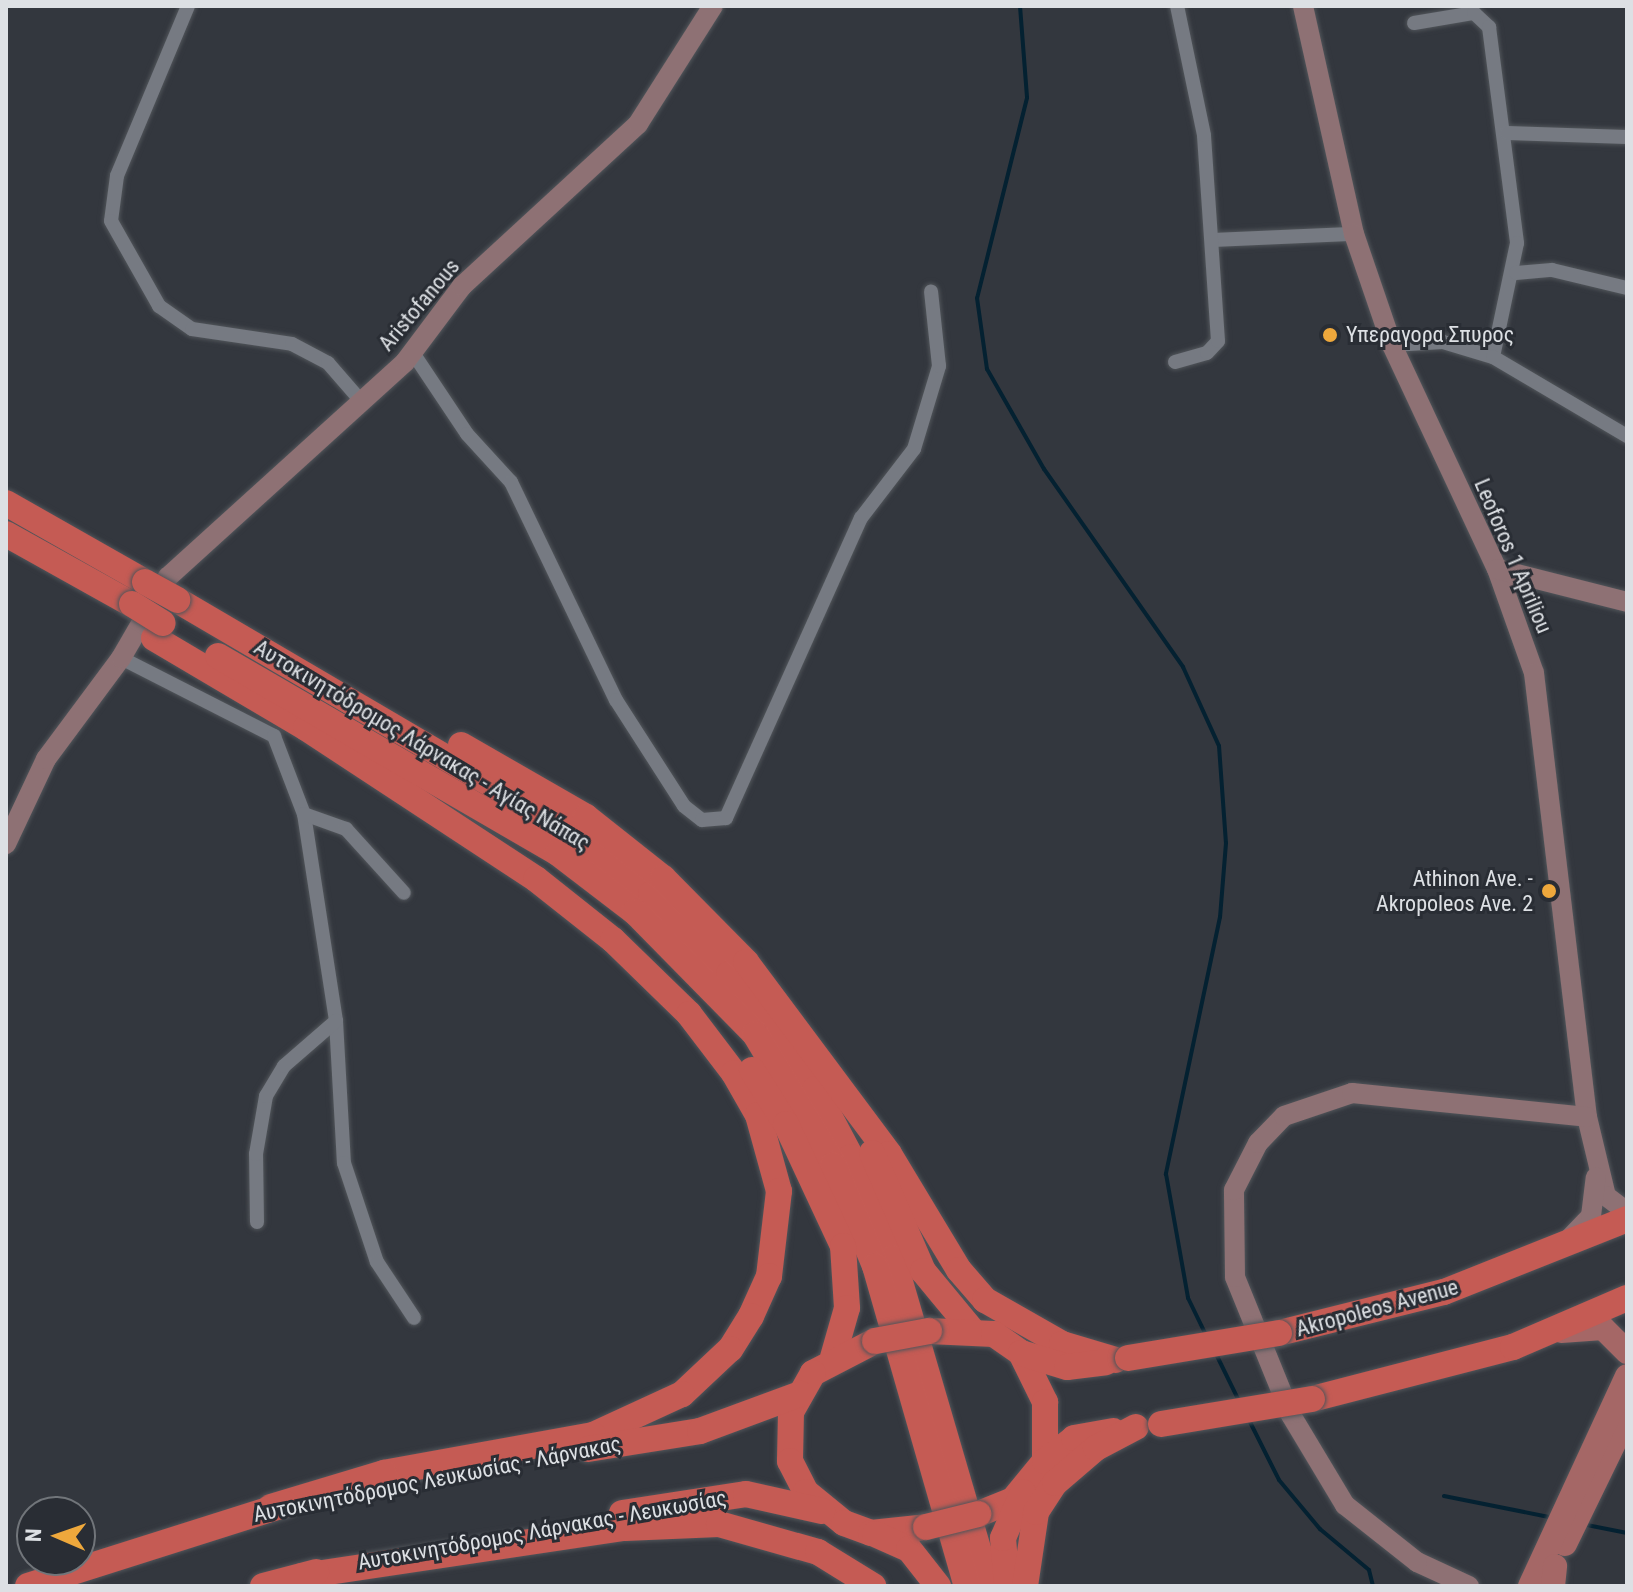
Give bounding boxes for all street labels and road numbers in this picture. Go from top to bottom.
street label: Aristofanous [373,254,465,356]
street label: Leoforos 1 Apriliou [1469,475,1557,637]
street label: Αυτοκινητόδρομος Λάρνακας - Αγίας Νάπας [249,634,595,856]
street label: Akropoleos Avenue [1293,1274,1461,1342]
street label: Αυτοκινητόδρομος Λευκωσίας - Λάρνακας [251,1430,623,1528]
street label: Αυτοκινητόδρομος Λάρνακας - Λευκωσίας [356,1485,728,1575]

